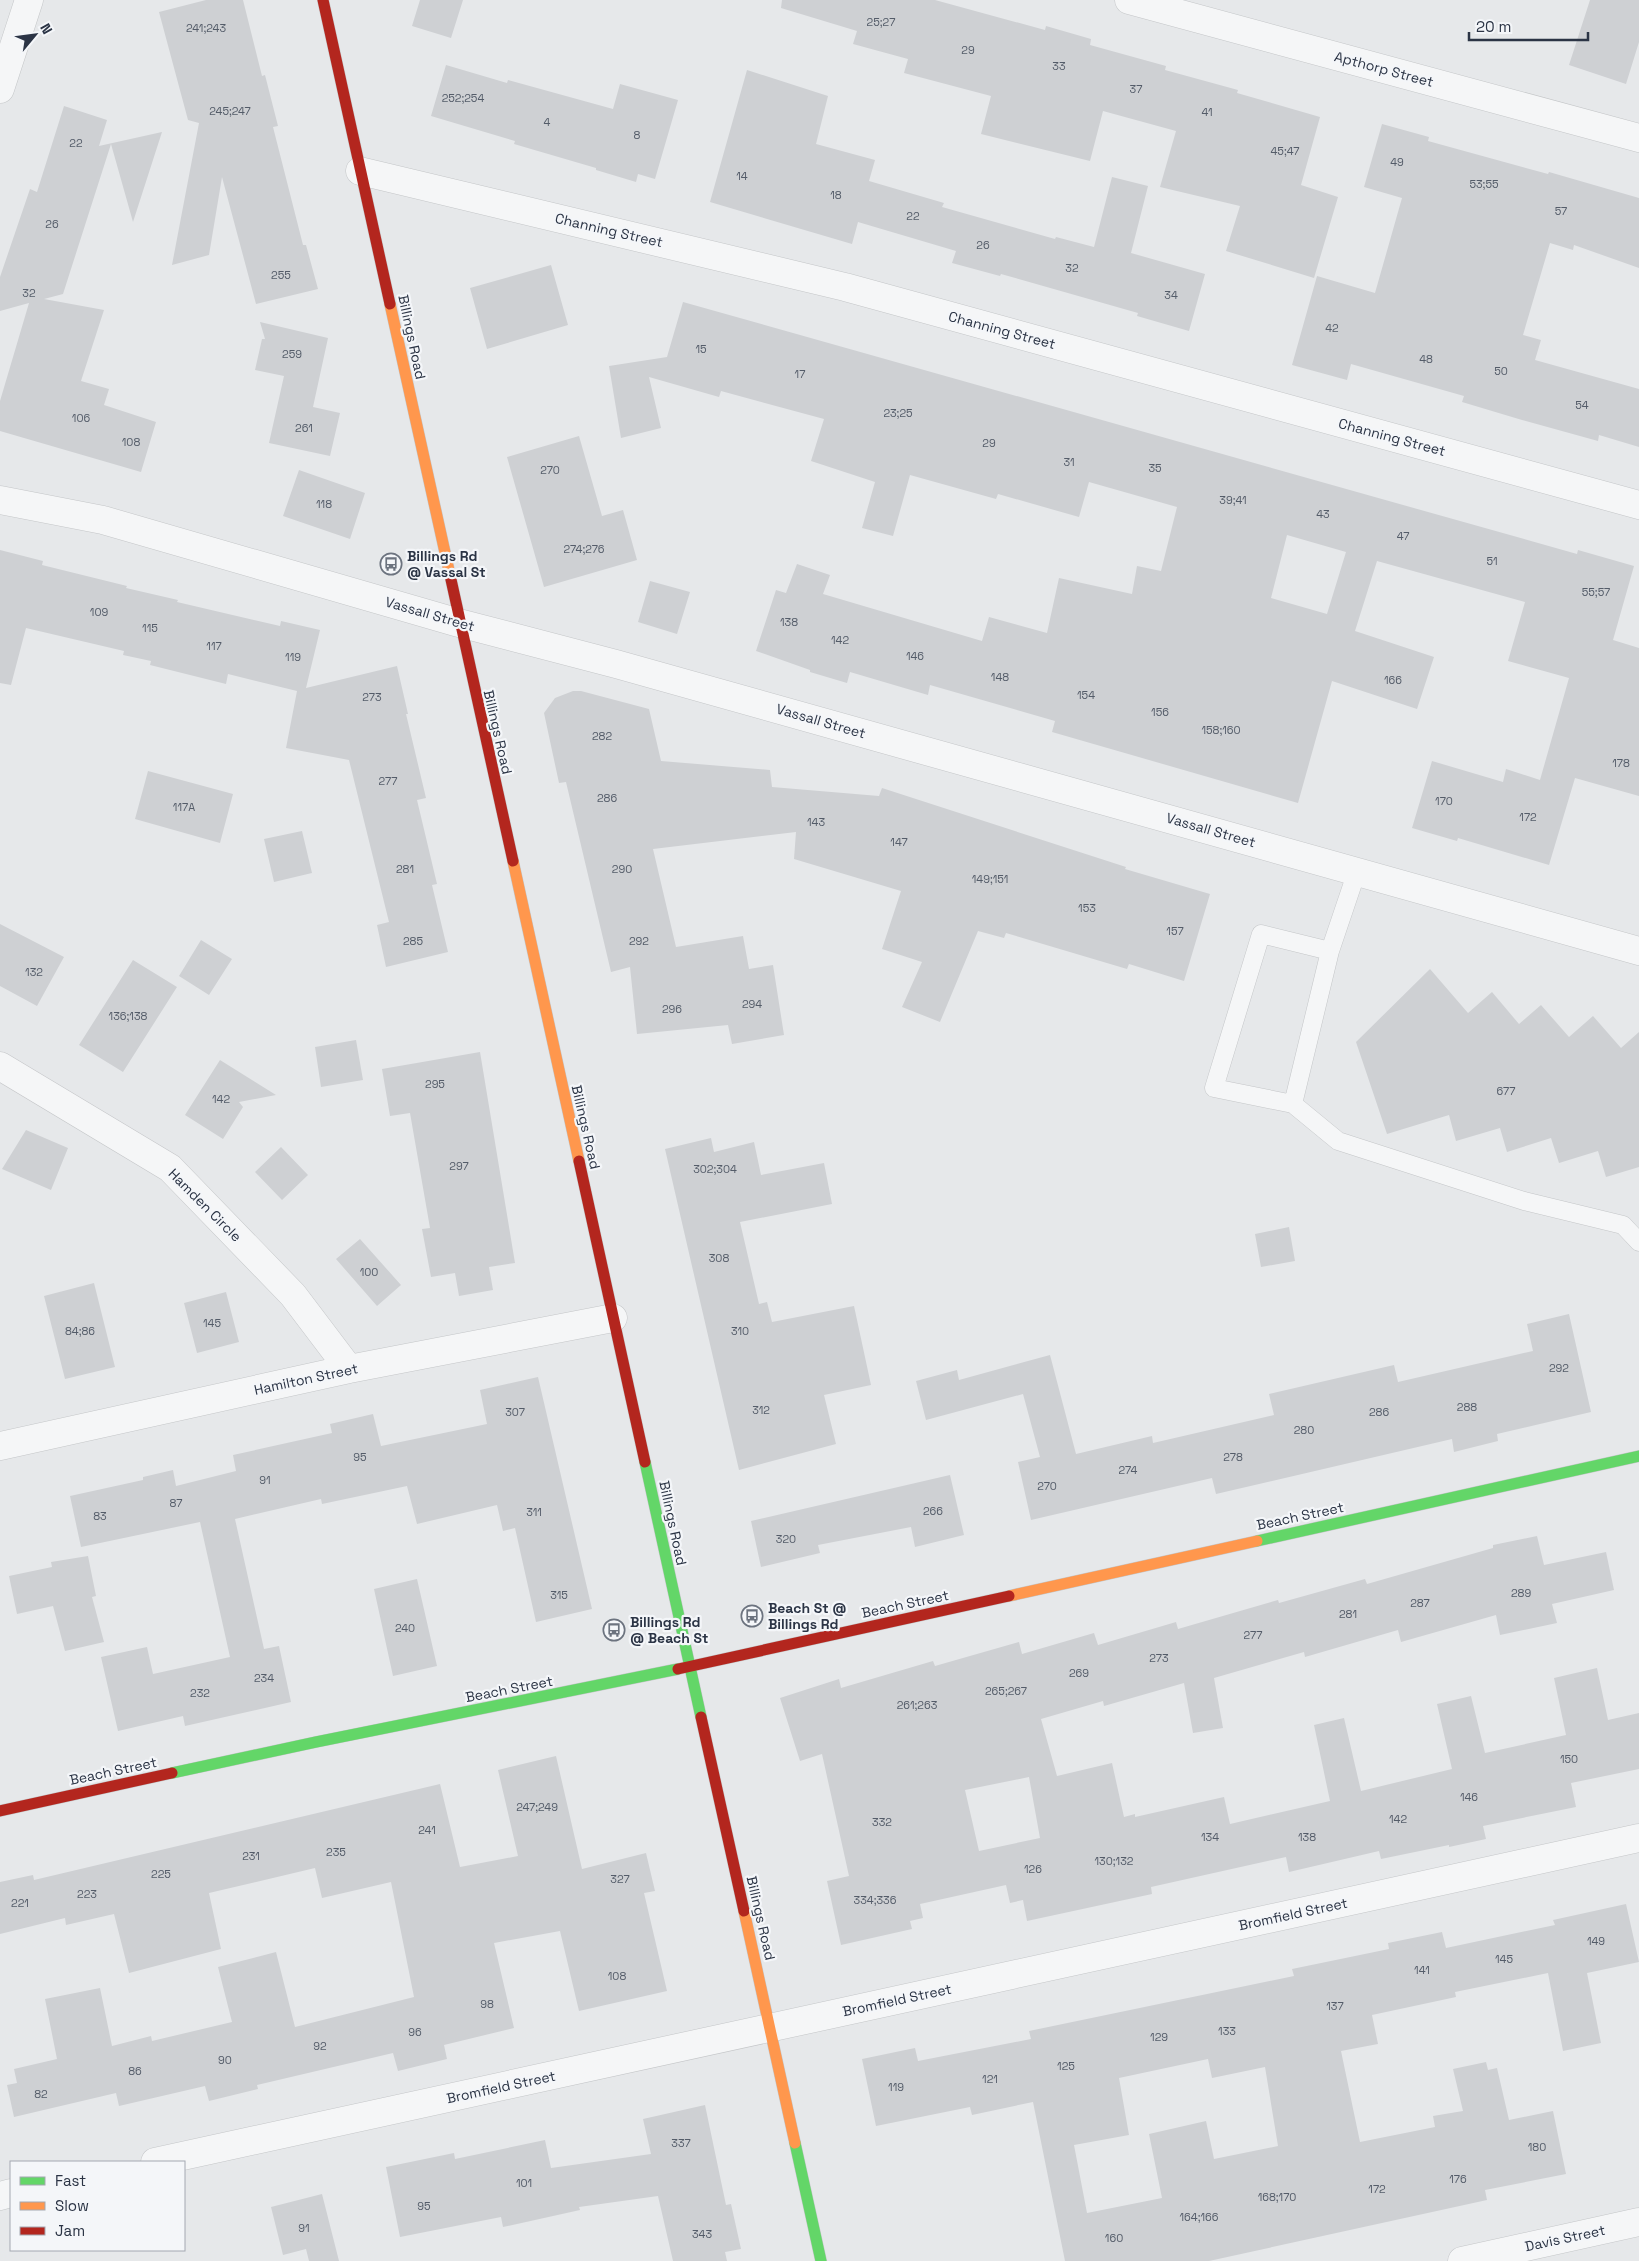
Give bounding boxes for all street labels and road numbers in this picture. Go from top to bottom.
street label: Apthorp Street [1332,47,1436,91]
street label: Channing Street [553,209,665,251]
street label: Billings Road [394,293,430,381]
street label: Channing Street [946,307,1058,353]
street label: Channing Street [1336,414,1448,460]
street label: Vassall Street [383,593,477,635]
street label: Billings Road [480,688,516,776]
street label: Vassall Street [774,700,868,742]
street label: Vassall Street [1164,809,1258,851]
street label: Billings Road [568,1083,604,1171]
street label: Hamden Circle [165,1165,245,1245]
street label: Hamilton Street [252,1359,360,1399]
street label: Billings Road [655,1479,691,1567]
street label: Beach Street [1255,1498,1345,1534]
street label: Beach Street [860,1586,950,1622]
street label: Beach Street [464,1672,554,1706]
street label: Beach Street [68,1753,158,1789]
street label: Billings Road [743,1874,779,1962]
street label: Bromfield Street [1237,1894,1349,1934]
street label: Bromfield Street [841,1980,953,2020]
street label: Bromfield Street [445,2067,557,2107]
street label: Davis Street [1523,2221,1607,2255]

